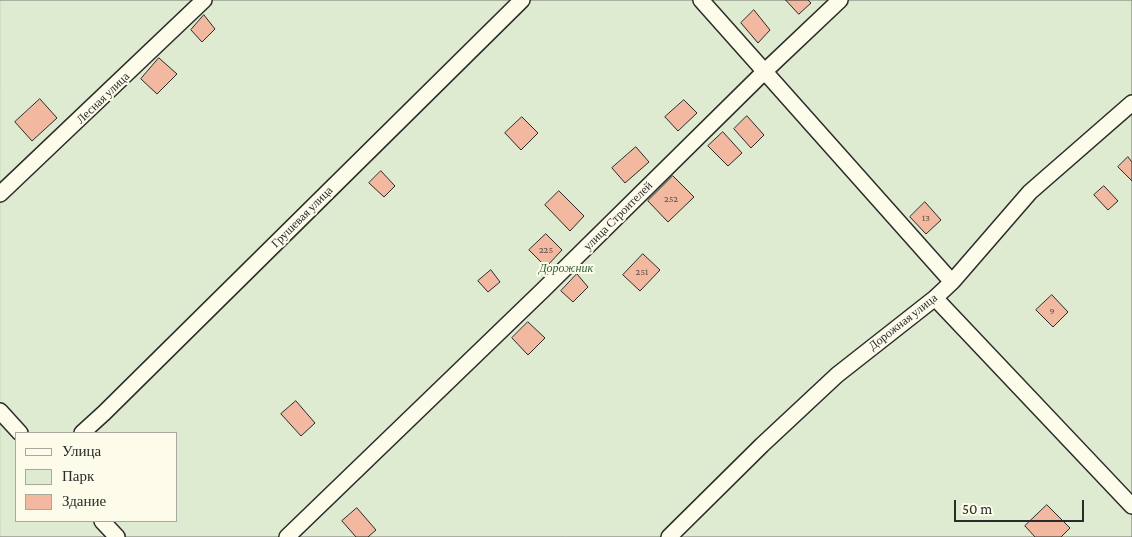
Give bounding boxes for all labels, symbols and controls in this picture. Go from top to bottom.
street label: Лесная улица [73,69,133,127]
street label: улица Строителей [580,178,656,254]
street label: Грушевая улица [268,183,336,251]
house number: 252 [664,193,678,205]
house number: 13 [922,212,930,224]
house number: 225 [539,244,553,256]
park label: Дорожник [539,261,593,275]
house number: 251 [636,266,648,278]
street label: Дорожная улица [866,291,940,353]
house number: 9 [1049,305,1055,317]
legend [15,432,178,522]
text: Улица [62,443,101,459]
text: Парк [62,468,94,484]
scale bar [957,490,1087,522]
text: Здание [62,493,106,509]
text: 50 m [962,501,992,517]

